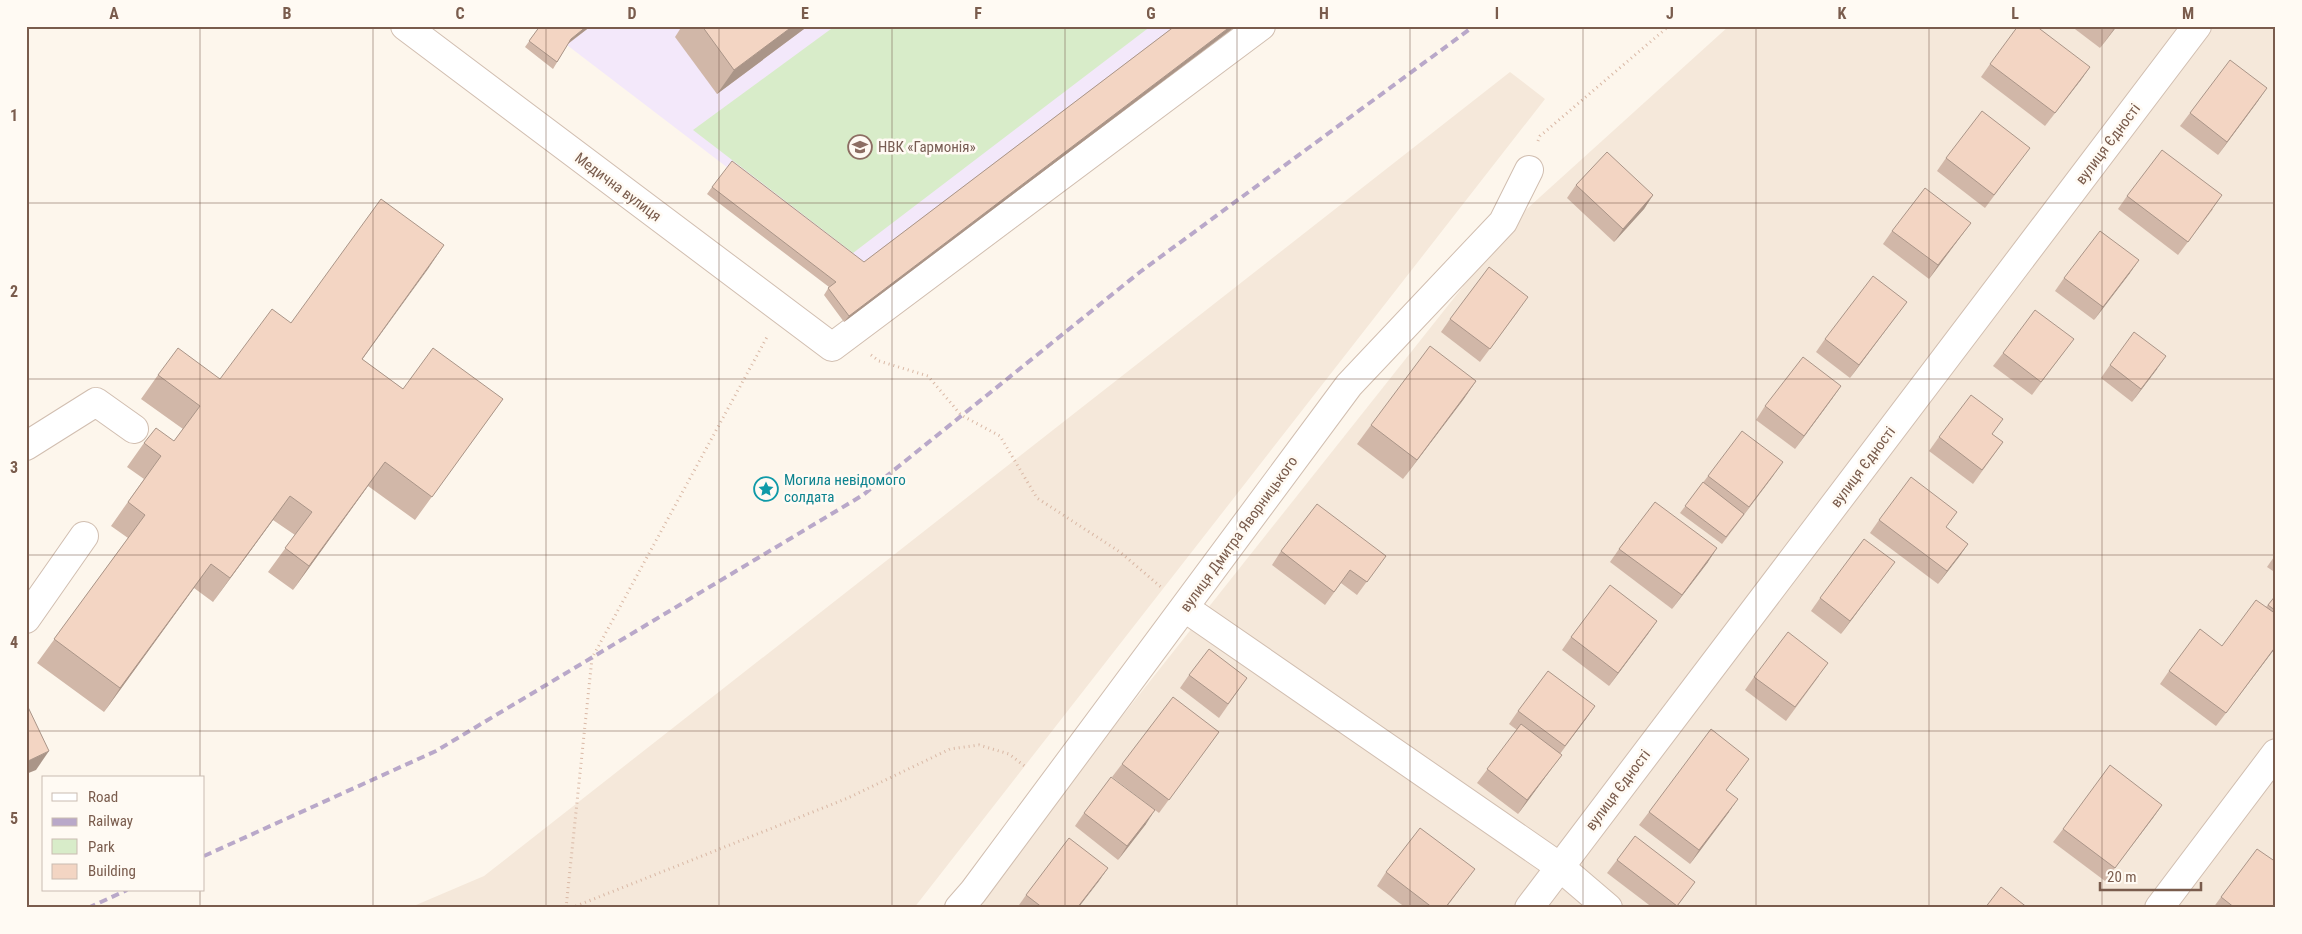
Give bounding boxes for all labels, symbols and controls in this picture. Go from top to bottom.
text: A [109,4,119,23]
text: B [283,4,292,23]
text: C [455,4,465,23]
text: D [627,4,637,23]
text: E [801,4,809,23]
text: F [974,4,982,23]
text: G [1146,4,1156,23]
text: H [1319,4,1329,23]
text: I [1495,4,1499,23]
text: J [1666,4,1674,23]
text: K [1838,4,1847,23]
text: L [2011,4,2019,23]
text: M [2182,4,2194,23]
street label: вулиця Єдності [2072,100,2144,188]
text: 1 [10,106,18,125]
school or university icon: НВК «Гармонія» [847,134,873,160]
place label: НВК «Гармонія» [878,138,976,156]
street label: Медична вулиця [571,149,665,225]
text: 2 [10,282,18,301]
street label: вулиця Єдності [1827,423,1899,511]
street label: вулиця Дмитра Яворницького [1177,453,1301,615]
text: 3 [10,458,18,477]
place label: Могила невідомого солдата [784,471,906,506]
place icon: Могила невідомого солдата [753,476,779,502]
text: 4 [10,633,18,652]
street label: вулиця Єдності [1582,746,1654,834]
legend [42,776,205,892]
text: Road [88,788,118,806]
text: 5 [10,809,18,828]
text: Railway [88,812,133,830]
text: Park [88,838,115,856]
scale bar [2100,859,2201,891]
text: Building [88,862,136,880]
text: 20 m [2107,868,2137,886]

